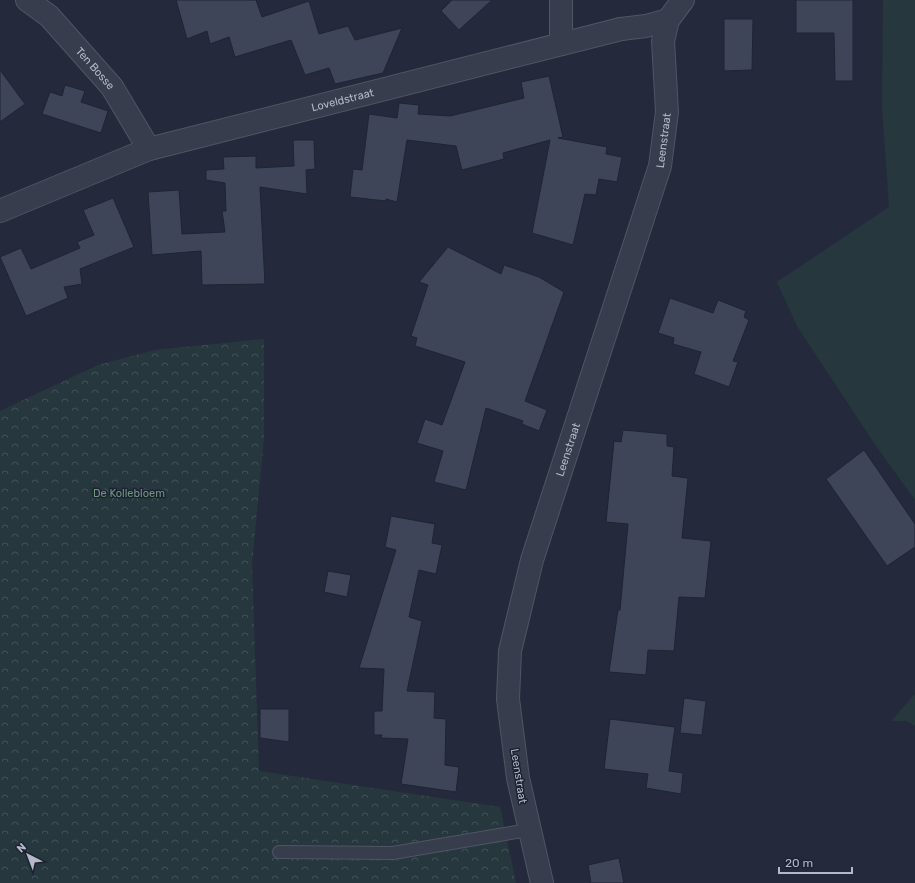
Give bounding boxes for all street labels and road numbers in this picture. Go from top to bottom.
street label: Ten Bosse [73,45,117,92]
street label: Loveldstraat [310,86,376,114]
street label: Leenstraat [654,111,674,169]
street label: Leenstraat [554,421,583,478]
street label: Leenstraat [508,748,529,805]

